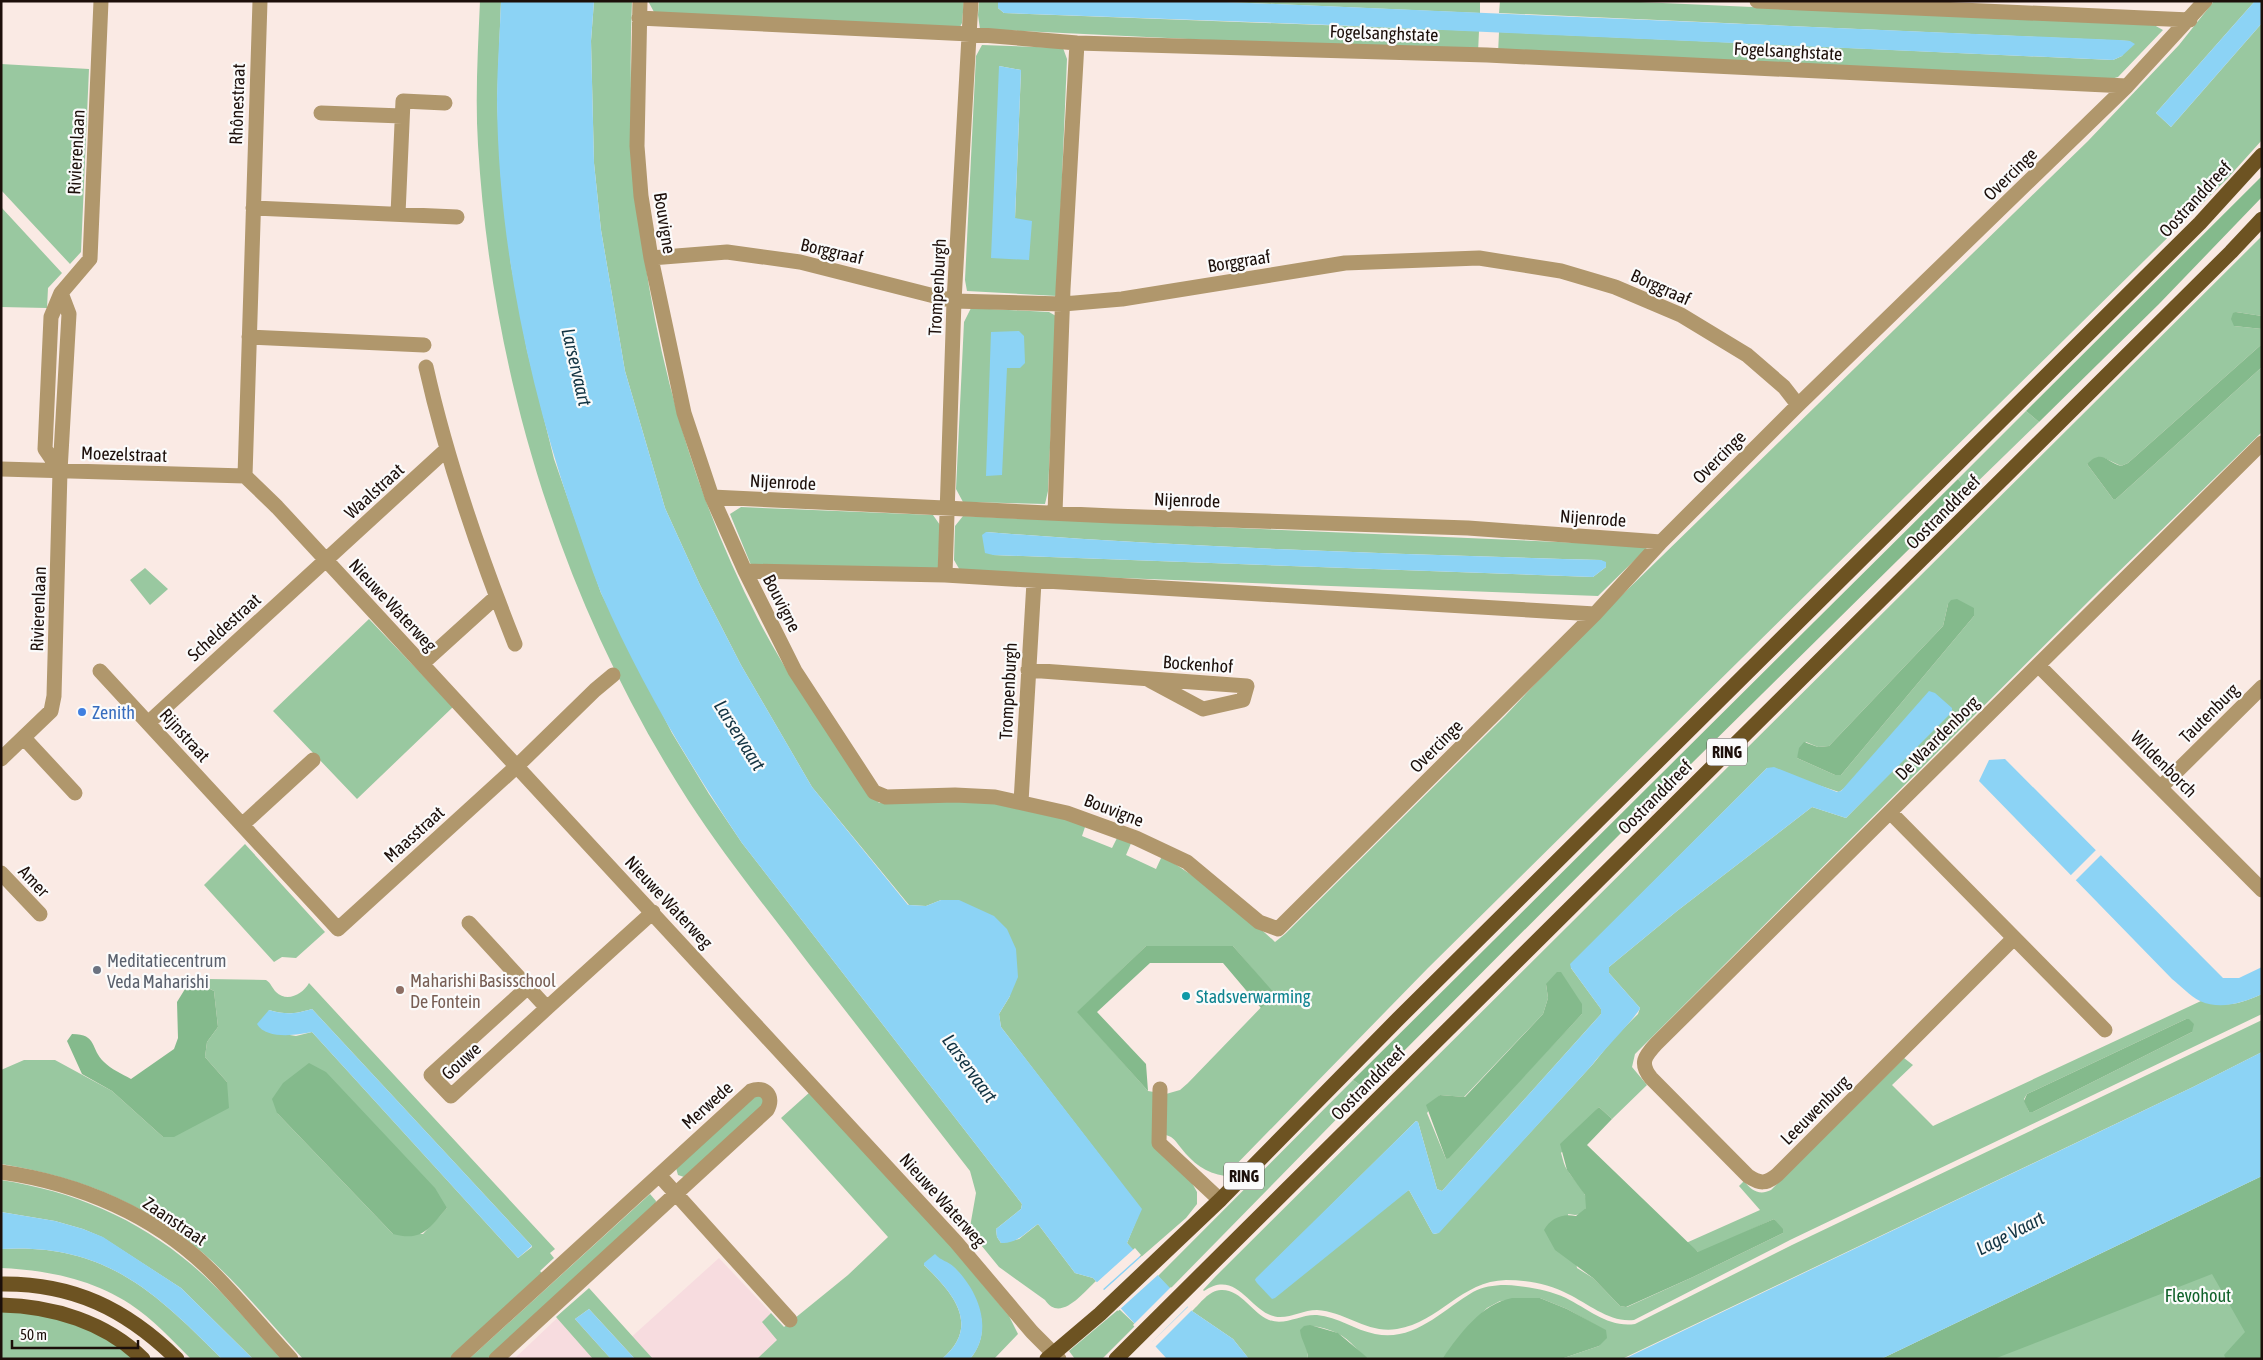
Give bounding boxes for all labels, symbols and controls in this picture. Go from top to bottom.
street label: Fogelsanghstate [1329,21,1439,45]
street label: Fogelsanghstate [1733,38,1843,64]
street label: Rhônestraat [225,63,249,145]
street label: Rivierenlaan [63,109,89,195]
street label: Overcinge [1979,143,2041,205]
street label: Oostranddreef [2155,157,2235,241]
street label: Bouvigne [650,191,680,255]
street label: Borggraaf [799,234,865,268]
street label: Trompenburgh [924,238,950,336]
street label: Borggraaf [1206,246,1272,276]
street label: Borggraaf [1628,264,1694,310]
water label: Larservaart [557,326,597,408]
street label: Overcinge [1688,426,1750,488]
street label: Moezelstraat [80,442,168,466]
street label: Waalstraat [340,459,408,523]
street label: Nijenrode [749,470,817,494]
street label: Oostranddreef [1902,471,1984,553]
street label: Nijenrode [1154,488,1220,512]
street label: Nijenrode [1559,505,1627,531]
street label: Nieuwe Waterweg [345,554,441,656]
street label: Rivierenlaan [26,566,50,652]
street label: Bouvigne [759,571,805,635]
street label: Scheldestraat [183,589,265,665]
street label: Trompenburgh [995,642,1021,740]
street label: Bockenhof [1162,651,1234,677]
street label: Tautenburg [2175,679,2243,747]
street label: De Waardenborg [1891,691,1984,784]
water label: Larservaart [710,696,771,775]
place label: Zenith [92,702,135,723]
street label: Rijnstraat [156,704,214,766]
marker: Zenith [76,706,88,718]
street label: Overcinge [1405,715,1467,777]
street label: Wildenborch [2127,727,2201,801]
road number: RING [1707,739,1747,766]
street label: Oostranddreef [1614,756,1696,838]
street label: Bouvigne [1081,789,1147,831]
street label: Maasstraat [380,802,448,866]
street label: Nieuwe Waterweg [621,851,717,953]
street label: Amer [14,861,54,902]
place label: Meditatiecentrum Veda Maharishi [107,950,226,992]
marker: Meditatiecentrum Veda Maharishi [91,964,103,976]
place label: Maharishi Basisschool De Fontein [410,970,556,1012]
marker: Maharishi Basisschool De Fontein [394,984,406,996]
place label: Stadsverwarming [1196,986,1311,1007]
marker: Stadsverwarming [1180,990,1192,1002]
water label: Larservaart [938,1030,1002,1107]
street label: Gouwe [437,1038,485,1084]
street label: Oostranddreef [1327,1042,1409,1124]
street label: Leeuwenburg [1776,1071,1854,1149]
street label: Merwede [677,1077,737,1133]
street label: Nieuwe Waterweg [895,1149,991,1251]
road number: RING [1224,1162,1264,1190]
street label: Zaanstraat [139,1192,211,1250]
water label: Lage Vaart [1972,1206,2048,1259]
park label: Flevohout [2165,1285,2231,1306]
scale bar [12,1318,139,1350]
text: 50 m [20,1326,47,1343]

